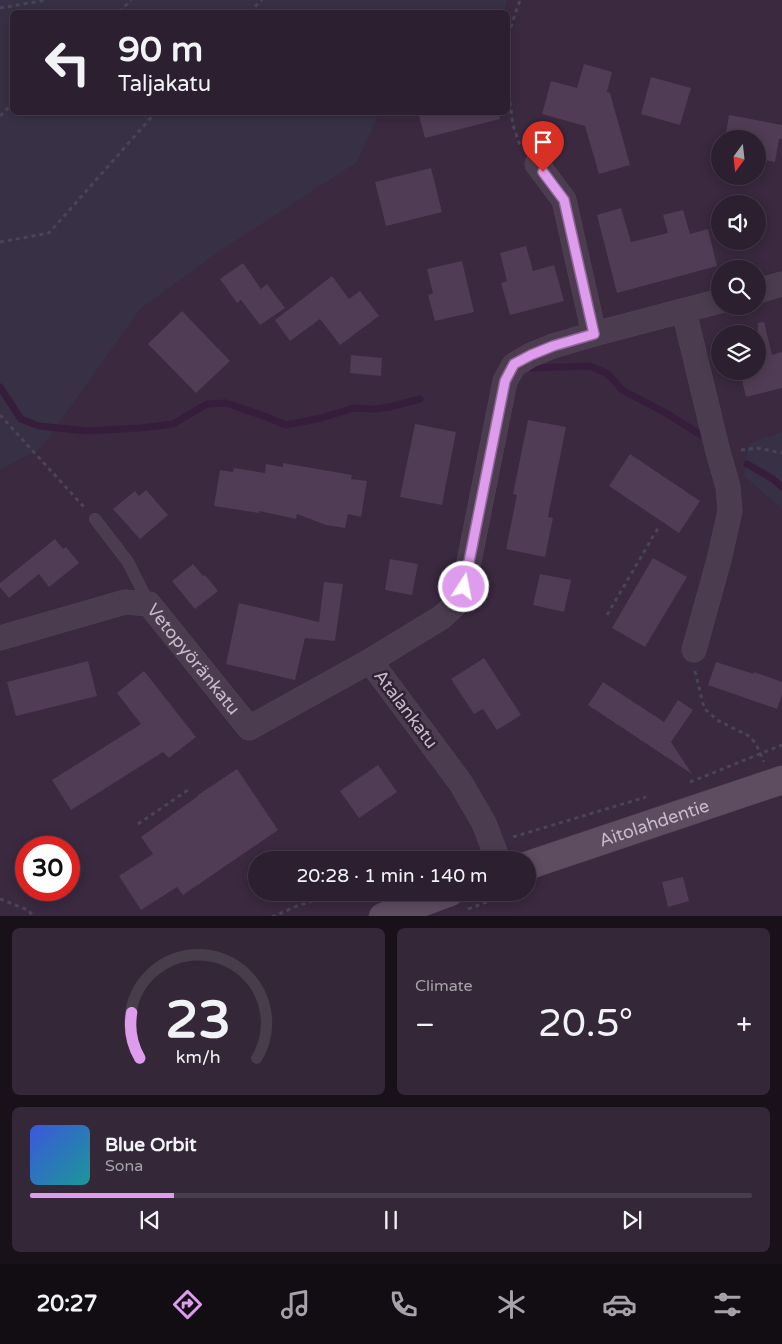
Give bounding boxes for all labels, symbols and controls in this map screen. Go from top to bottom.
text: 90 m [118,29,203,71]
icon: left [35,30,100,95]
text: Taljakatu [118,71,211,97]
pin [522,121,564,172]
icon: arrive [529,128,557,156]
north arrow [711,130,766,185]
map controls [711,130,766,380]
button: sound [711,195,766,250]
button: search [711,260,766,315]
button: layers [711,325,766,380]
position arrow [437,560,489,612]
street label: Vetopyöränkatu [142,599,245,719]
street label: Atalankatu [369,665,443,753]
street label: Aitolahdentie [596,794,712,852]
speed limit sign: 30 [15,836,80,901]
text: 20:28 · 1 min · 140 m [296,865,488,887]
text: Climate [415,976,473,996]
text: 23 [166,989,231,1052]
text: 20.5° [538,1001,633,1047]
text: − [415,1008,435,1042]
text: + [736,1008,752,1042]
text: km/h [176,1047,221,1068]
text: Blue Orbit [105,1134,197,1156]
text: Sona [105,1156,143,1176]
icon: previous [136,1206,164,1234]
icon: pause [377,1206,405,1234]
icon: next [618,1206,646,1234]
icon: directions [170,1287,205,1322]
icon: music [278,1287,313,1322]
icon: phone [386,1287,421,1322]
icon: climate [494,1287,529,1322]
icon: car [602,1287,637,1322]
icon: filters [710,1287,745,1322]
text: 20:27 [37,1291,97,1317]

